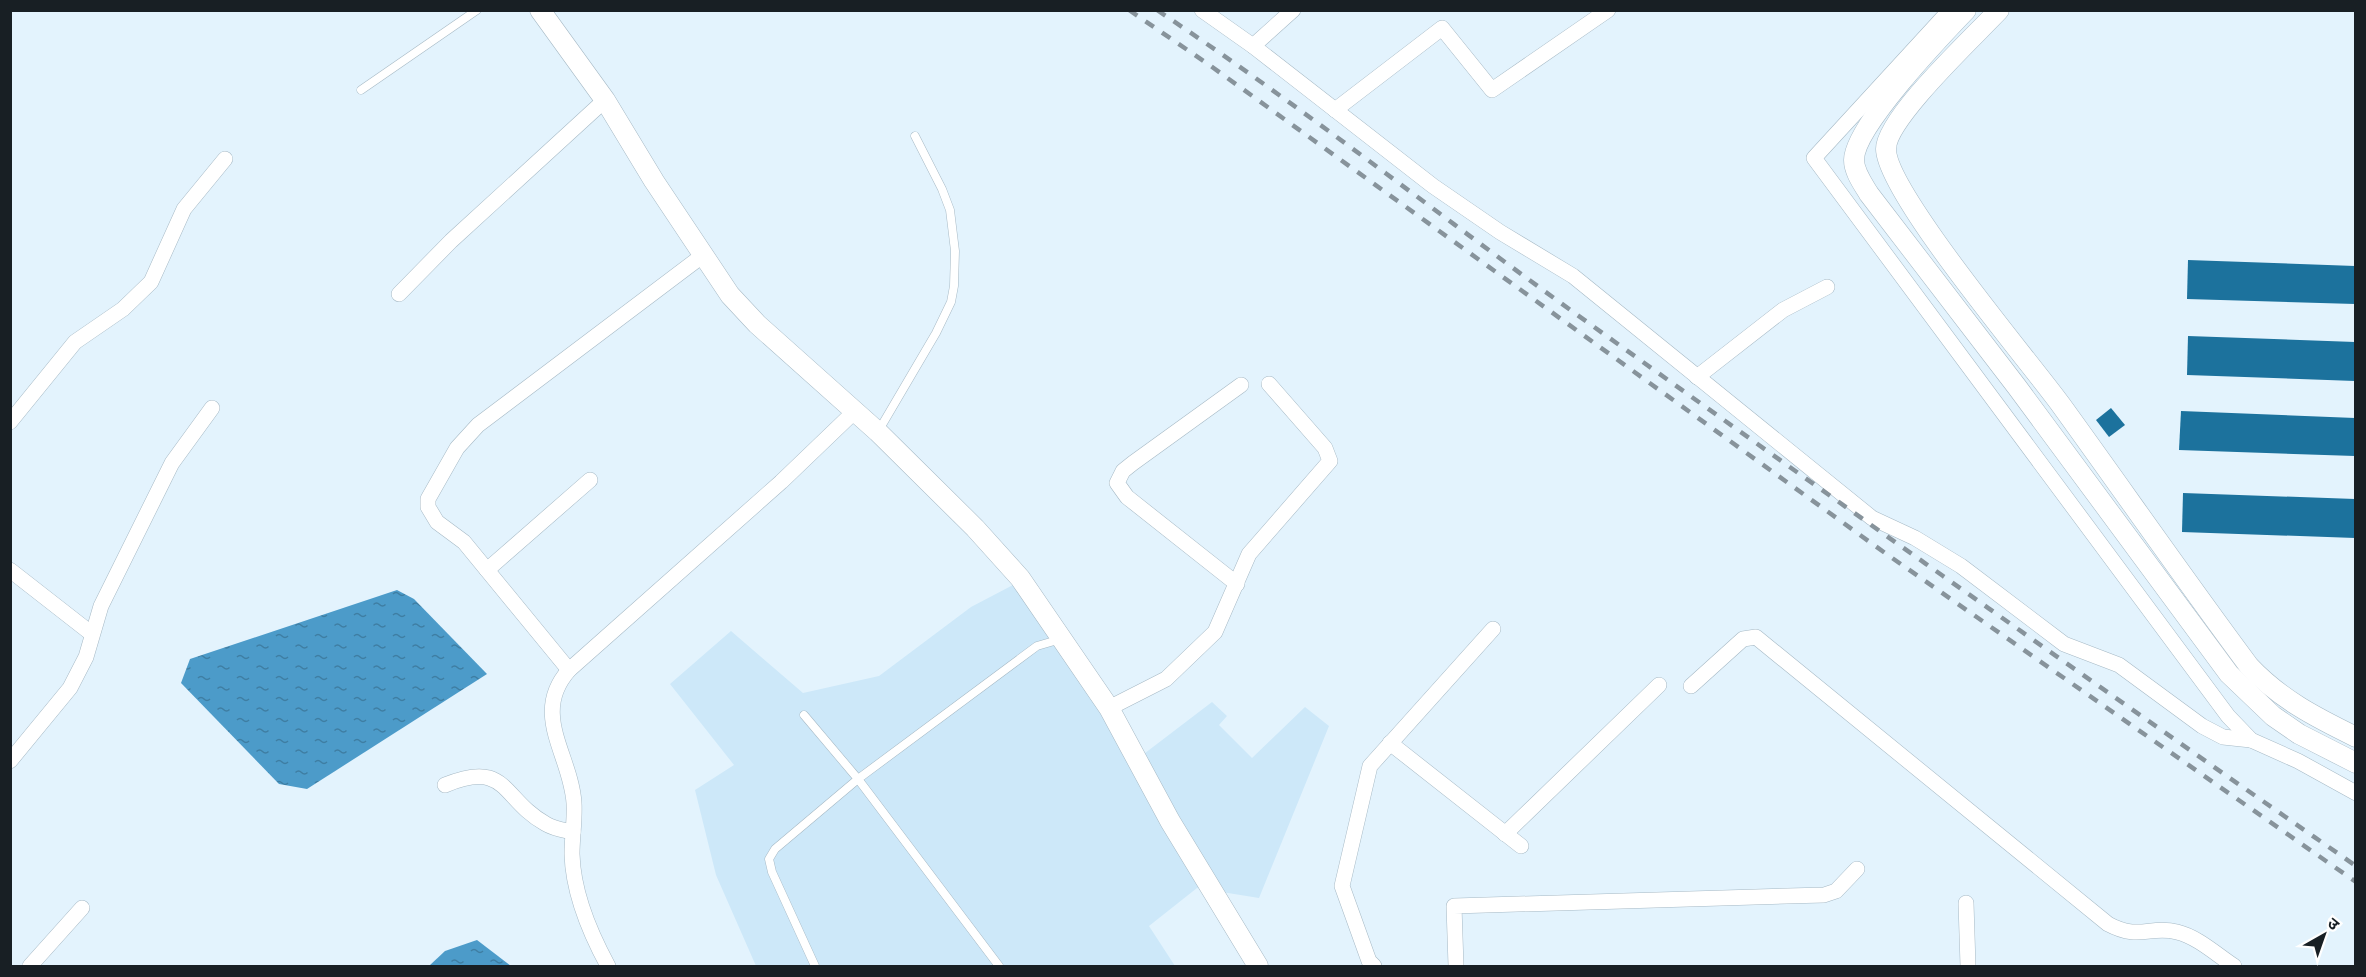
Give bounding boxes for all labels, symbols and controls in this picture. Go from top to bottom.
north arrow [2294,905,2354,965]
text: उ [2324,914,2343,935]

